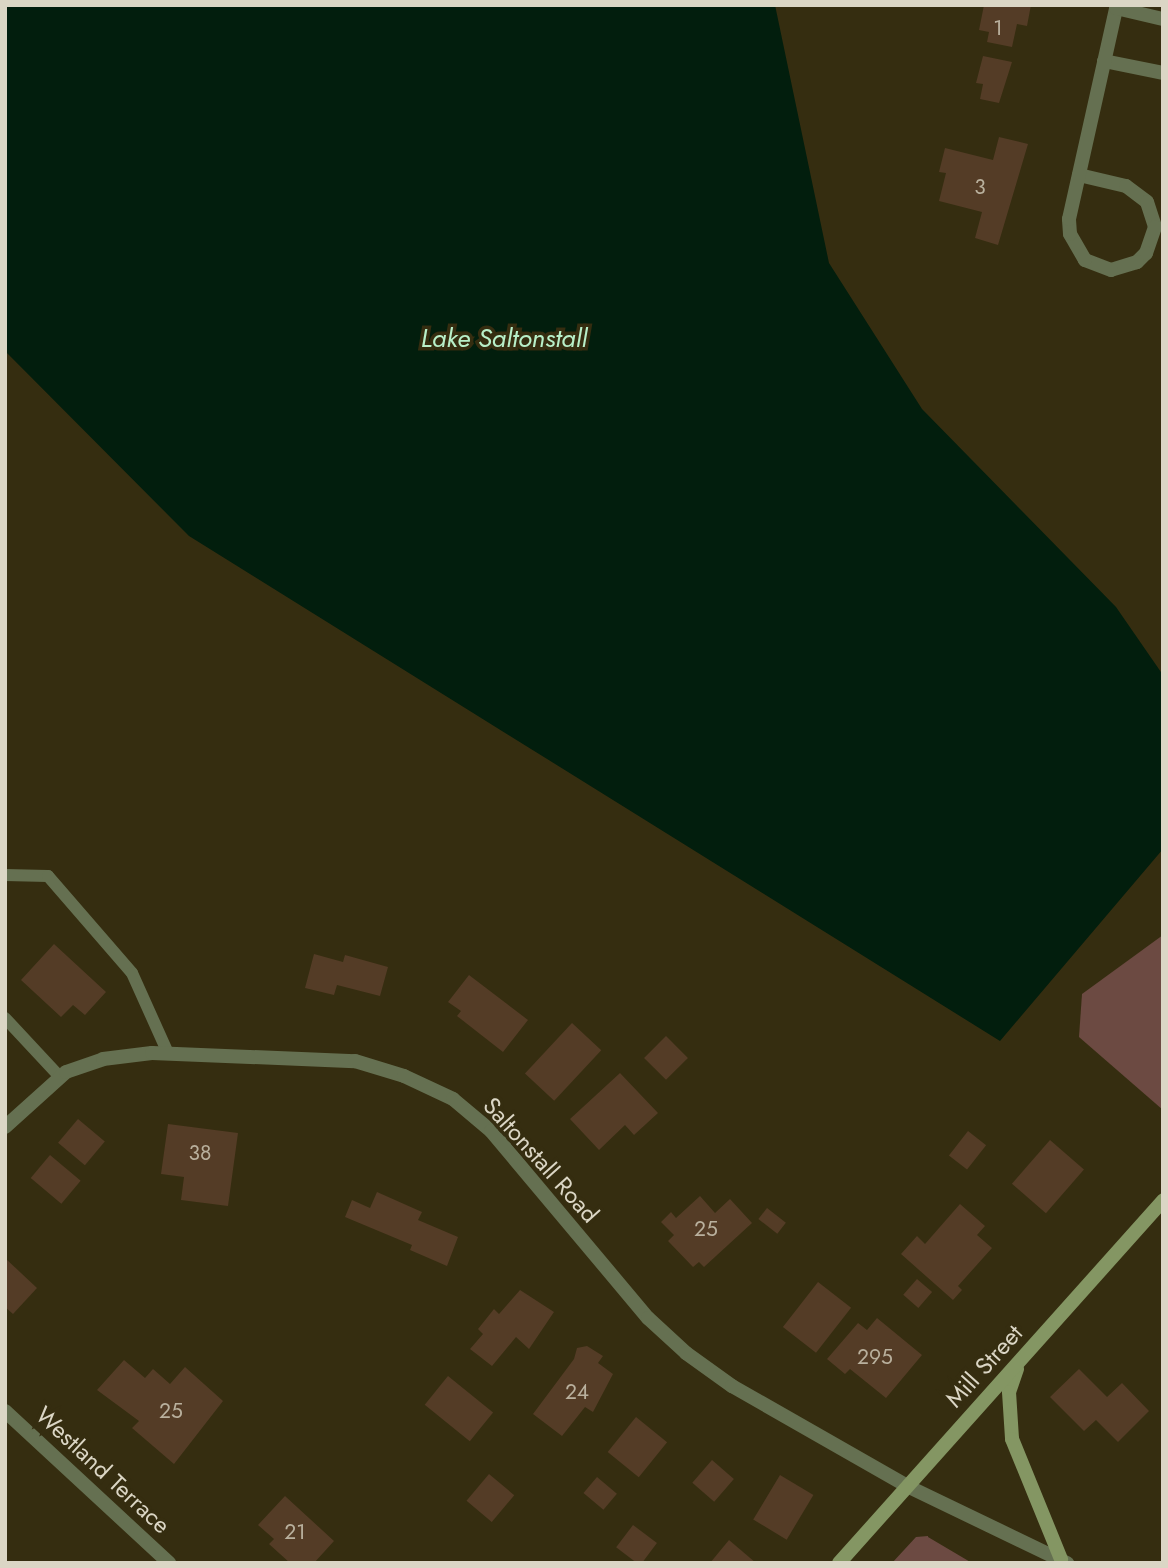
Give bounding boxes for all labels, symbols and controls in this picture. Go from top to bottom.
house number: 1 [993,15,1003,41]
house number: 3 [974,174,986,200]
water label: Lake Saltonstall [421,323,587,355]
street label: Saltonstall Road [477,1091,605,1229]
house number: 38 [189,1140,211,1166]
house number: 25 [694,1216,718,1242]
street label: Mill Street [939,1319,1029,1413]
house number: 295 [857,1344,893,1370]
house number: 24 [565,1379,589,1405]
house number: 25 [159,1398,183,1424]
street label: Westland Terrace [30,1400,176,1540]
house number: 21 [284,1519,306,1545]

